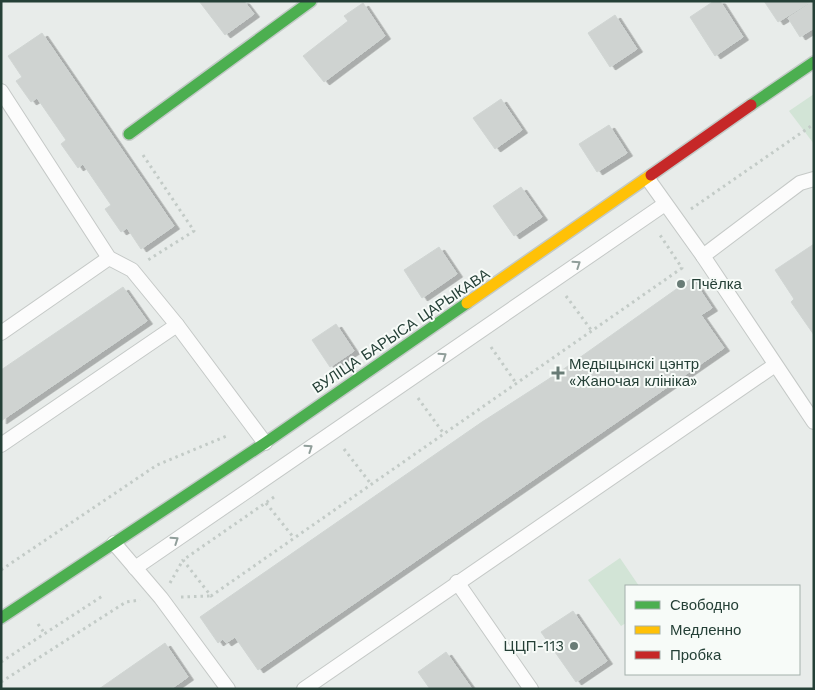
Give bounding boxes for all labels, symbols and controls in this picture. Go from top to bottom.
one-way arrow [571,261,581,270]
street label: ВУЛІЦА БАРЫСА ЦАРЫКАВА [309,265,493,397]
place label: Пчёлка [691,275,743,293]
marker: Пчёлка [675,278,687,290]
one-way arrow [437,353,447,362]
place label: Медыцынскі цэнтр «Жаночая клініка» [569,355,699,390]
marker: Медыцынскі цэнтр «Жаночая клініка» [551,366,565,380]
one-way arrow [304,445,313,454]
one-way arrow [170,537,179,546]
legend [625,585,800,675]
text: Свободно [670,596,739,614]
text: Медленно [670,621,741,639]
place label: ЦЦП-113 [504,637,564,655]
marker: ЦЦП-113 [568,640,580,652]
text: Пробка [670,646,722,664]

